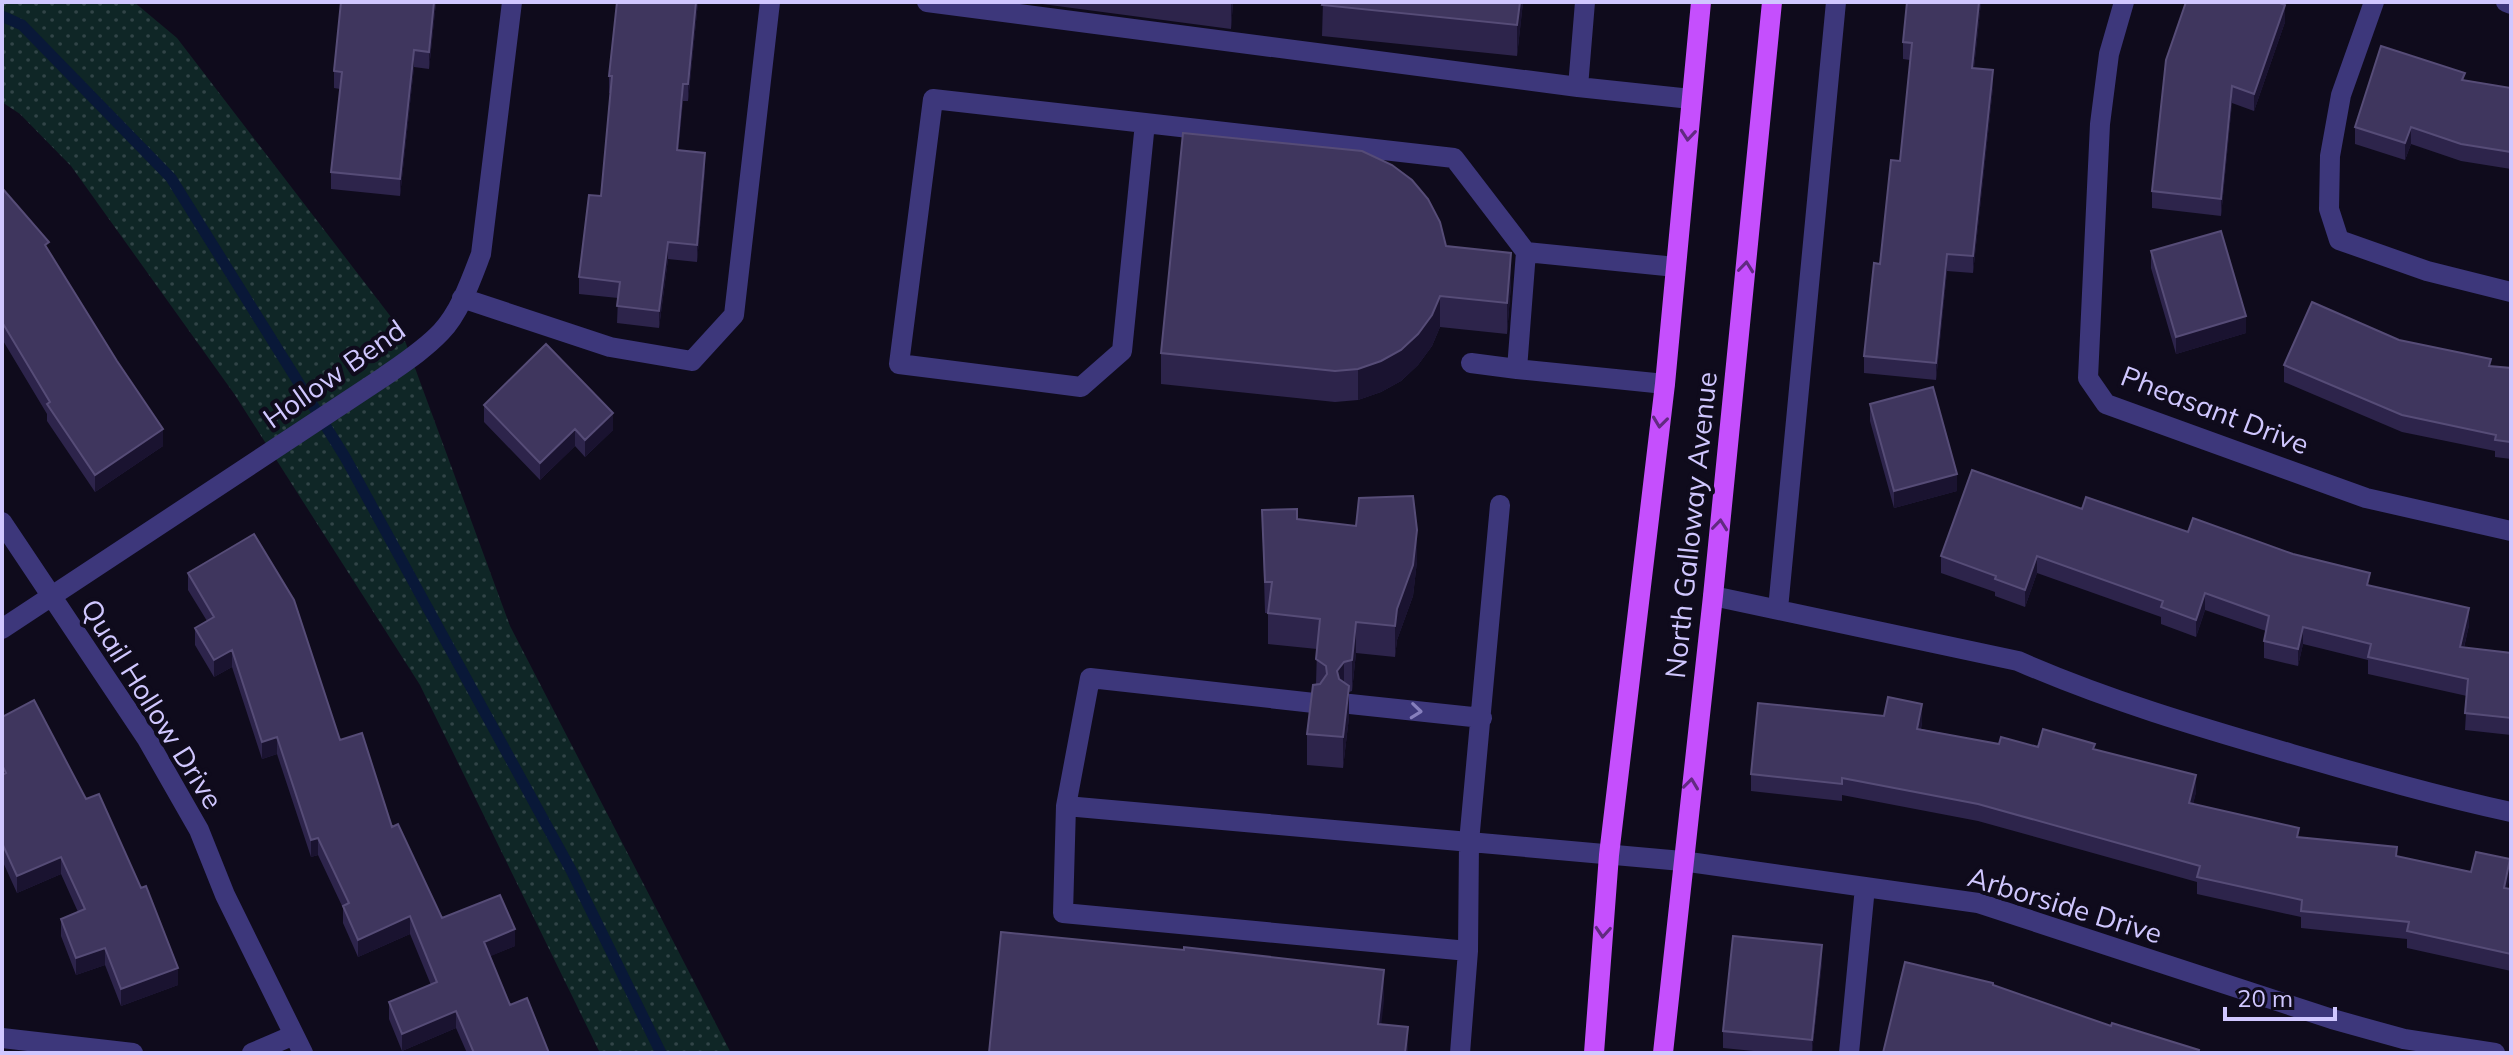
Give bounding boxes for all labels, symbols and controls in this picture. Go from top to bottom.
one-way arrow [1680,129,1697,142]
one-way arrow [1737,260,1754,273]
street label: Hollow Bend [256,312,412,435]
street label: Pheasant Drive [2116,358,2314,461]
street label: North Galloway Avenue [1657,370,1724,680]
one-way arrow [1652,416,1669,429]
one-way arrow [1711,518,1728,531]
street label: Quail Hollow Drive [74,592,231,815]
one-way arrow [1410,702,1423,719]
one-way arrow [1682,777,1699,791]
street label: Arborside Drive [1964,858,2166,951]
one-way arrow [1595,926,1612,939]
scale bar [2225,971,2335,1021]
text: 20 m [2237,983,2293,1013]

